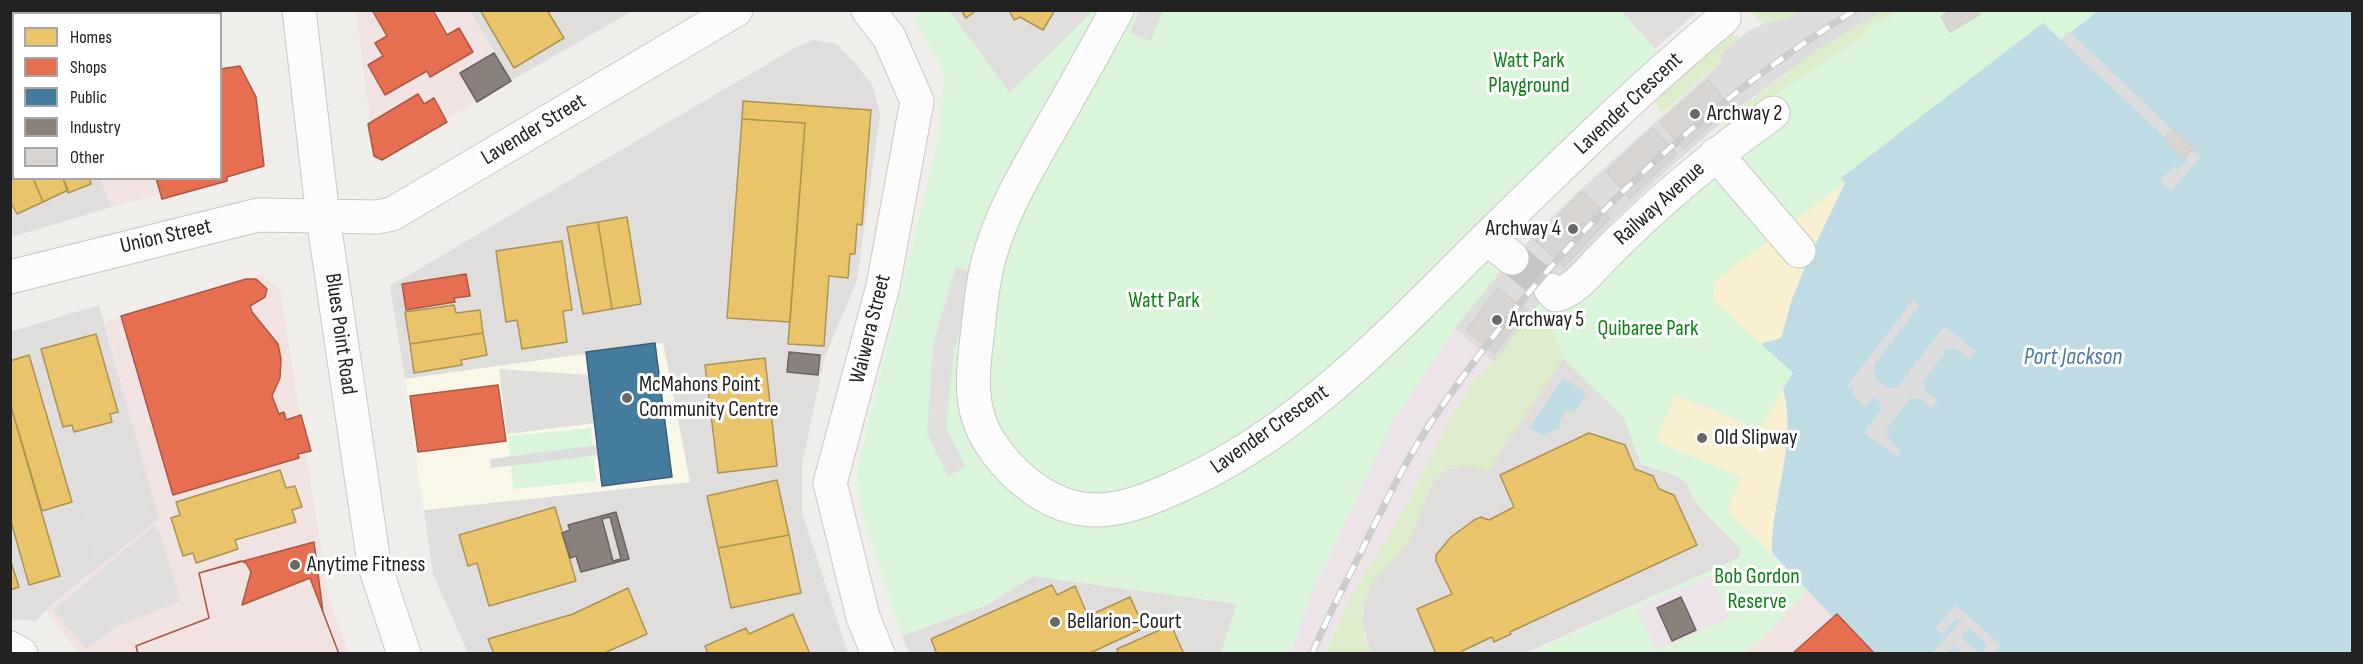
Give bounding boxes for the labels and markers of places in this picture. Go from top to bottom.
place label: Archway 2 [1707,101,1782,127]
marker: Archway 2 [1688,107,1702,121]
place label: Archway 4 [1485,216,1561,242]
marker: Archway 4 [1566,222,1580,236]
place label: Archway 5 [1509,307,1584,333]
marker: Archway 5 [1490,313,1504,327]
place label: McMahons Point Community Centre [639,372,779,424]
marker: McMahons Point Community Centre [620,391,634,405]
place label: Old Slipway [1714,425,1798,451]
marker: Old Slipway [1695,431,1709,445]
place label: Anytime Fitness [307,552,425,578]
marker: Anytime Fitness [288,558,302,572]
place label: Bellarion-Court [1067,609,1181,635]
marker: Bellarion-Court [1048,615,1062,629]

